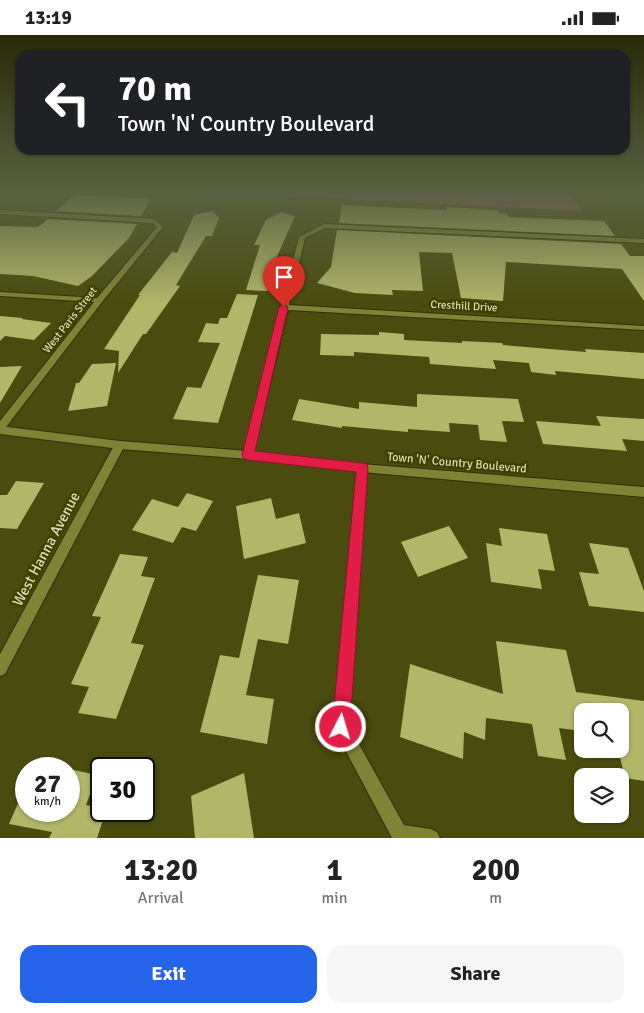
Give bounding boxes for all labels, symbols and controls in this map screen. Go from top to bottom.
text: 13:19 [25,6,72,30]
text: 70 m [118,67,192,110]
icon: left [35,70,100,135]
text: Town 'N' Country Boulevard [118,110,374,137]
pin [263,256,305,307]
icon: arrive [270,263,298,291]
street label: West Paris Street [40,284,100,356]
street label: Cresthill Drive [430,298,498,314]
street label: Town 'N' Country Boulevard [387,449,527,477]
street label: West Hanna Avenue [8,489,84,609]
position arrow [314,700,366,752]
map controls [574,703,629,823]
button: search [574,703,629,758]
speed limit sign: 30 [90,757,155,822]
text: 27 [34,768,61,799]
button: layers [574,768,629,823]
text: km/h [34,794,61,809]
text: 13:20 [124,852,198,889]
text: 1 [326,852,343,889]
text: 200 [471,852,520,889]
text: Arrival [138,888,184,908]
text: min [322,888,347,908]
text: m [489,888,502,908]
button: Exit [20,945,317,1003]
button: Share [327,945,624,1003]

